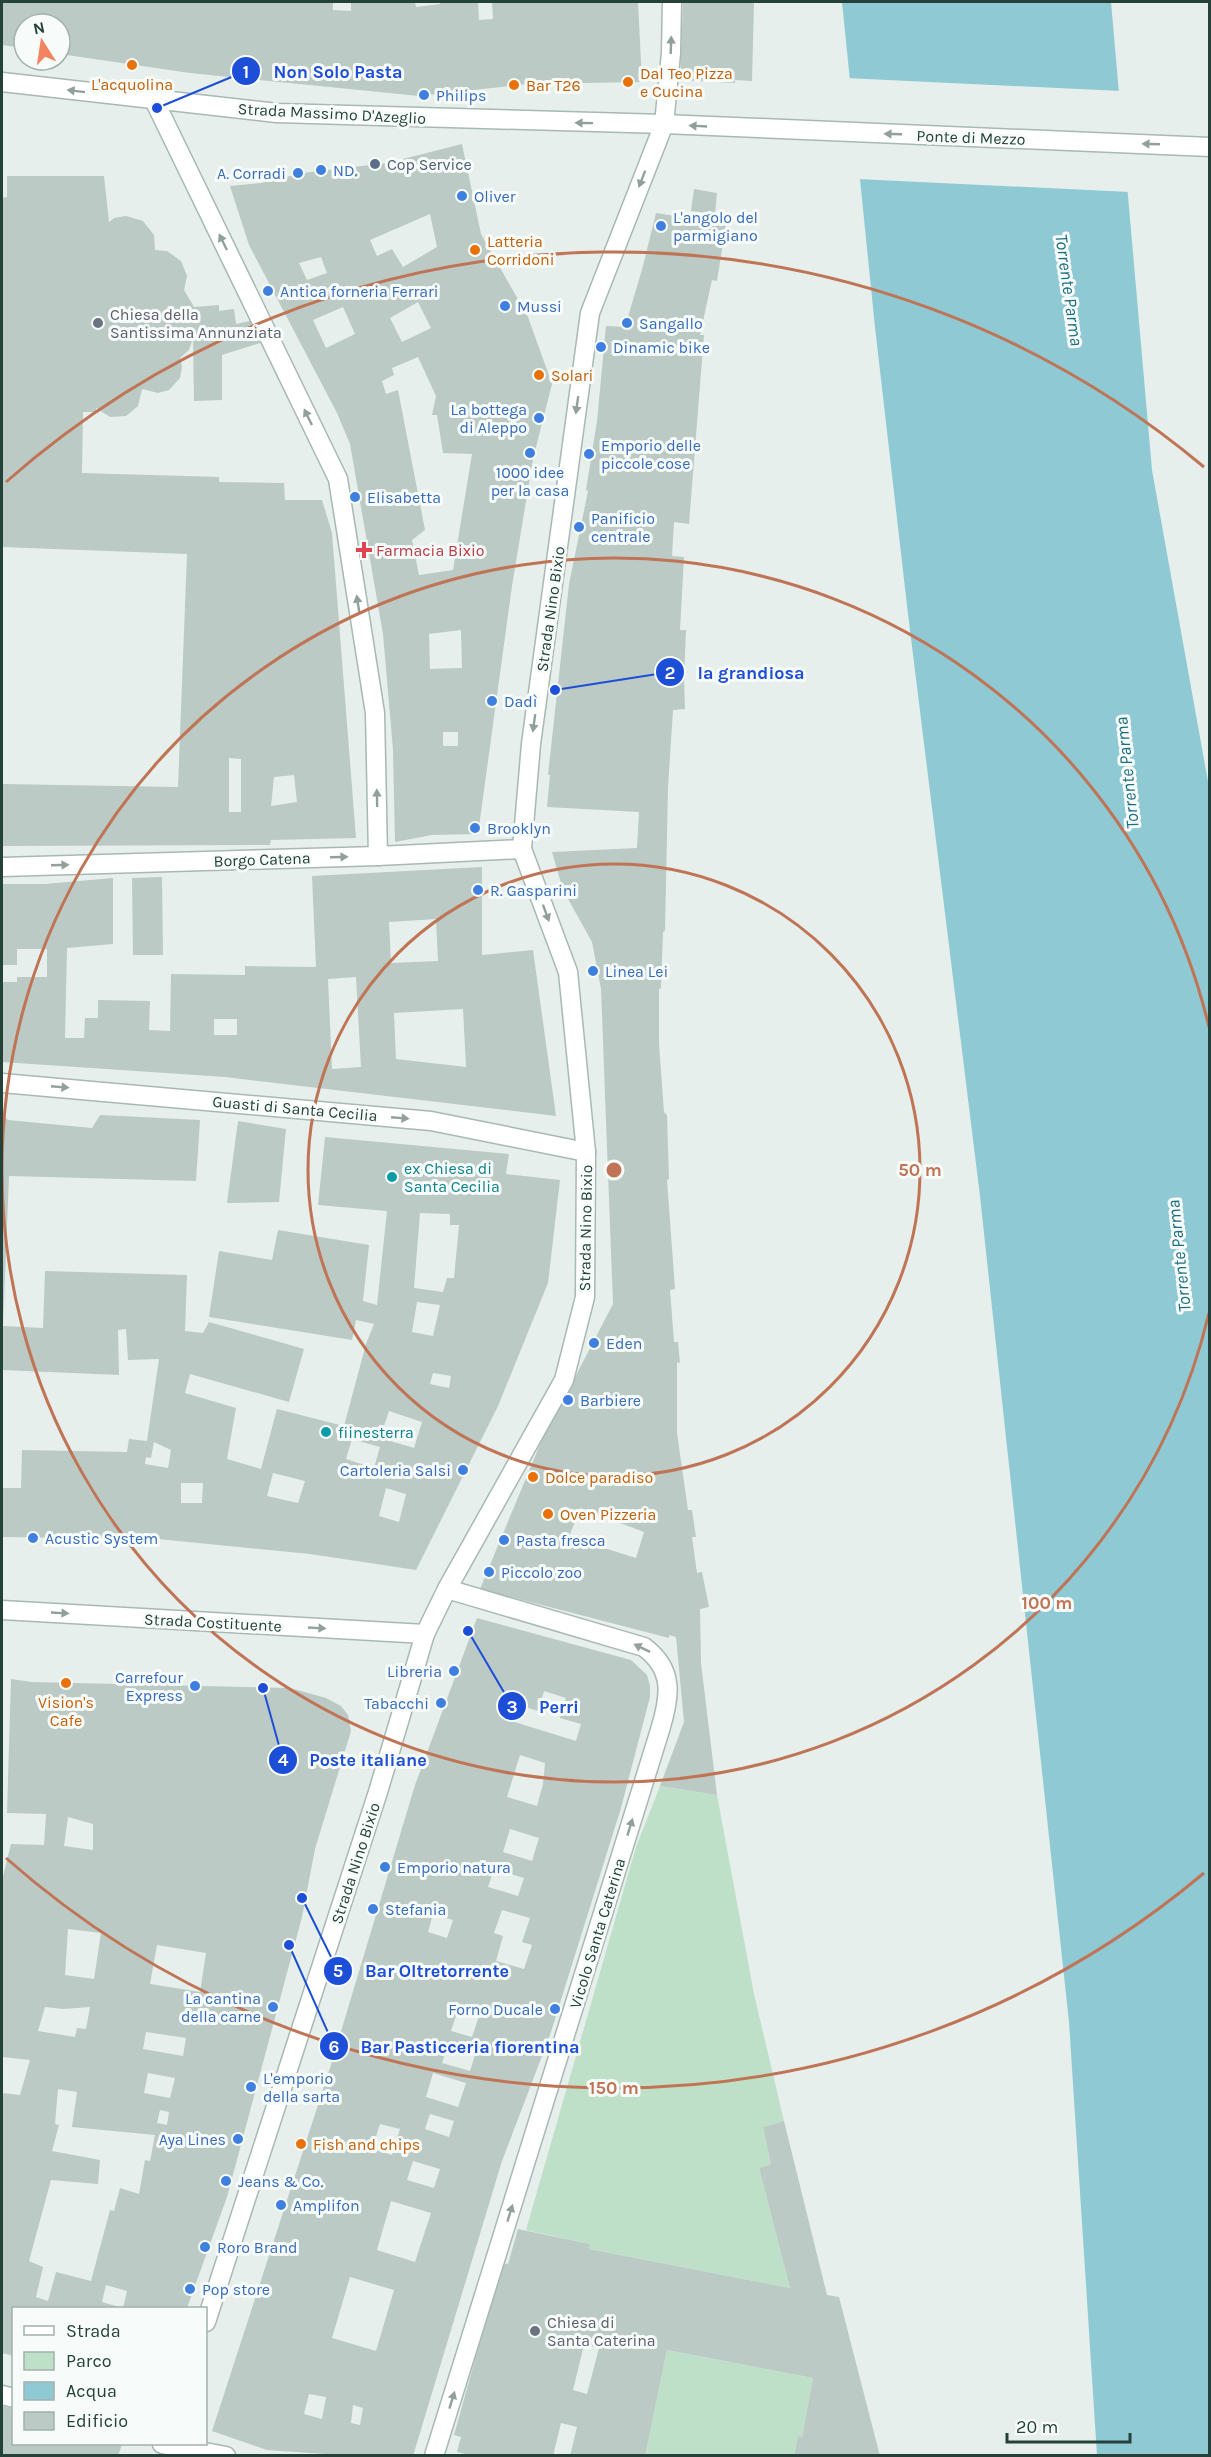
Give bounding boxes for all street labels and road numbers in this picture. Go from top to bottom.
street label: Strada Massimo D'Azeglio [237,99,427,128]
street label: Ponte di Mezzo [916,126,1026,149]
street label: Strada Nino Bixio [532,545,569,673]
street label: Borgo Catena [213,848,311,871]
street label: Guasti di Santa Cecilia [212,1092,378,1125]
street label: Strada Nino Bixio [575,1165,596,1292]
street label: Strada Costituente [144,1609,282,1636]
street label: Strada Nino Bixio [327,1800,384,1926]
street label: Vicolo Santa Caterina [566,1856,629,2011]

